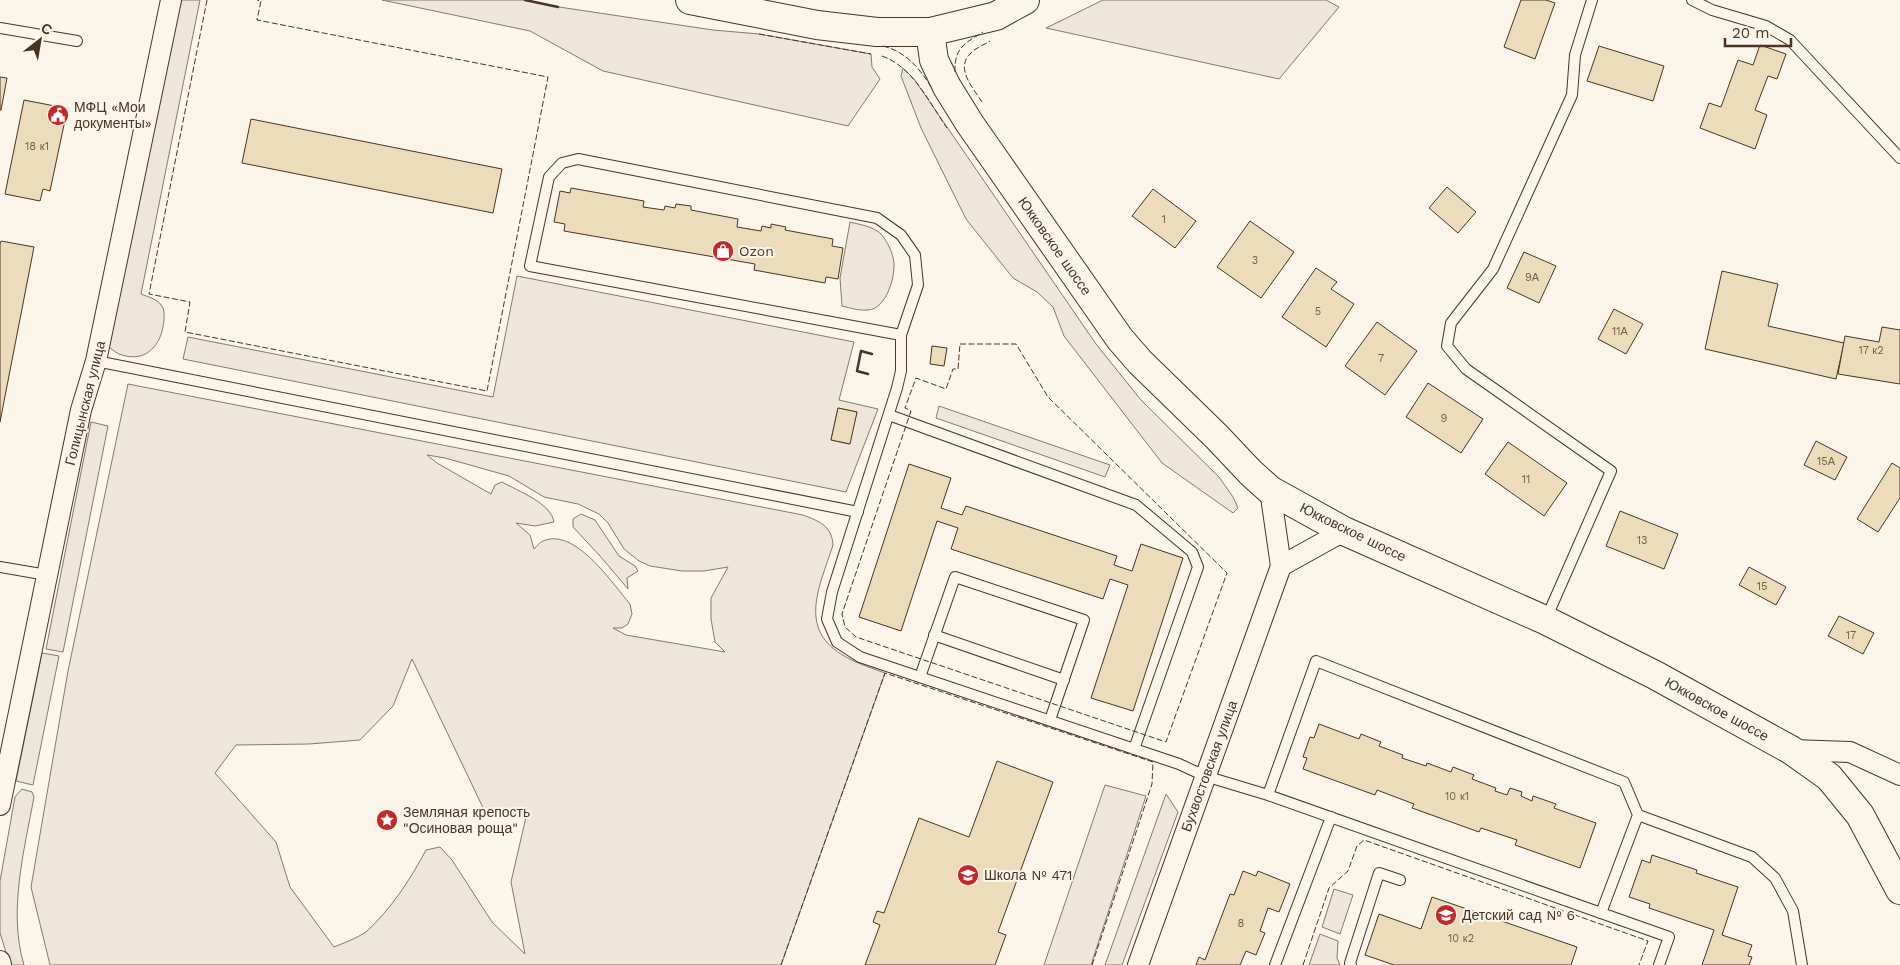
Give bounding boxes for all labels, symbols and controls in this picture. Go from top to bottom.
north arrow [15,15,65,65]
scale bar [1725,15,1791,47]
text: С [38,19,55,38]
text: 20 m [1732,24,1770,42]
place label: МФЦ «Мои документы» [74,99,152,131]
public building icon: МФЦ «Мои документы» [46,103,70,127]
house number: 18 к1 [25,140,49,153]
street label: Юкковское шоссе [1015,194,1095,298]
house number: 1 [1162,213,1166,226]
shop icon: Ozon [711,239,735,263]
place label: Ozon [739,243,774,259]
house number: 3 [1252,254,1258,267]
house number: 9А [1525,271,1540,284]
house number: 5 [1315,305,1321,318]
house number: 11А [1612,325,1629,338]
street label: Голицынская улица [62,339,108,467]
house number: 17 к2 [1858,344,1884,357]
house number: 7 [1378,352,1384,365]
house number: 9 [1441,412,1448,425]
house number: 15А [1817,455,1836,468]
house number: 11 [1522,473,1530,486]
street label: Юкковское шоссе [1297,499,1409,565]
house number: 13 [1637,534,1647,547]
house number: 15 [1757,580,1767,593]
house number: 17 [1846,629,1856,642]
street label: Юкковское шоссе [1662,674,1772,744]
street label: Бухвостовская улица [1178,698,1240,834]
house number: 10 к1 [1445,790,1469,803]
place label: Земляная крепость "Осиновая роща" [403,804,530,836]
place icon: Земляная крепость "Осиновая роща" [375,808,399,832]
school or university icon: Школа № 471 [956,863,980,887]
place label: Школа № 471 [984,867,1073,883]
school or university icon: Детский сад № 6 [1434,903,1458,927]
place label: Детский сад № 6 [1462,907,1575,923]
house number: 8 [1238,917,1245,930]
house number: 10 к2 [1448,932,1474,945]

